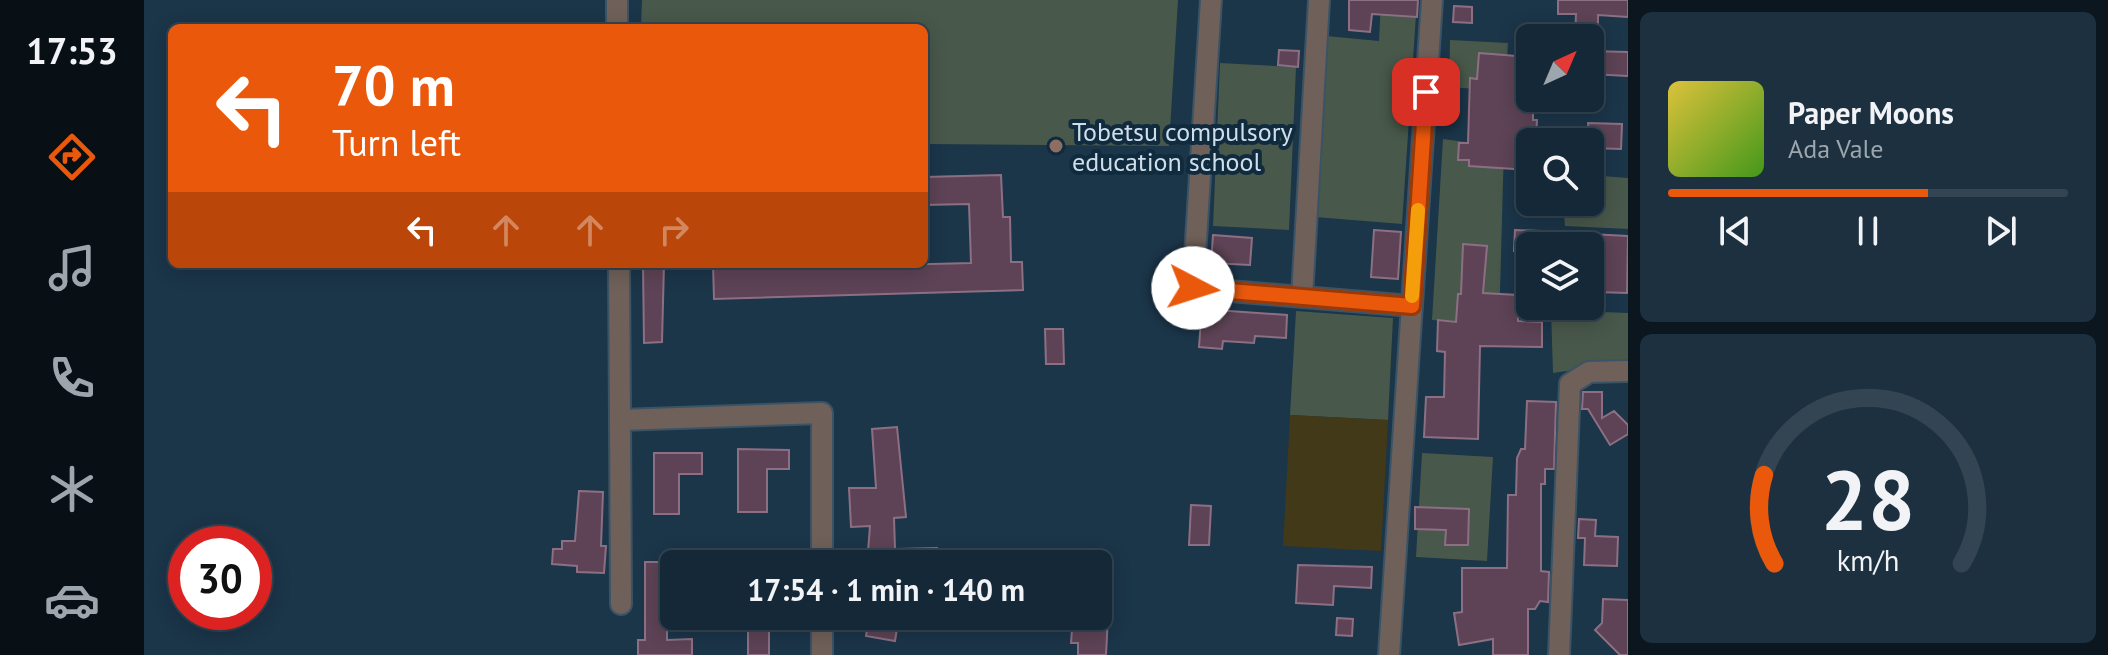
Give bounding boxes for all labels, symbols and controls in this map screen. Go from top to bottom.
north arrow [1516,24,1604,112]
map controls [1516,24,1604,320]
text: 17:53 [26,27,118,74]
text: 70 m [332,49,455,121]
icon: left [200,56,304,160]
pin [1392,58,1460,126]
icon: arrive [1404,70,1448,114]
text: Paper Moons [1788,93,1954,132]
place label: Tobetsu compulsory education school [1072,115,1293,178]
text: Turn left [332,119,461,166]
button: search [1516,128,1604,216]
icon: directions [44,129,100,185]
text: Ada Vale [1788,132,1883,165]
marker: Tobetsu compulsory education school [1047,137,1065,155]
icon: left [400,208,444,252]
icon: ahead [484,208,528,252]
icon: ahead [568,208,612,252]
icon: right [652,208,696,252]
icon: previous [1713,209,1757,253]
icon: pause [1846,209,1890,253]
icon: next [1979,209,2023,253]
button: layers [1516,232,1604,320]
icon: music [44,240,100,296]
position arrow [1151,246,1235,330]
icon: phone [44,350,100,406]
text: 28 [1821,445,1915,553]
icon: climate [44,461,100,517]
speed limit sign: 30 [168,526,272,630]
text: km/h [1837,542,1899,579]
text: 17:54 · 1 min · 140 m [747,570,1025,609]
icon: car [44,572,100,628]

